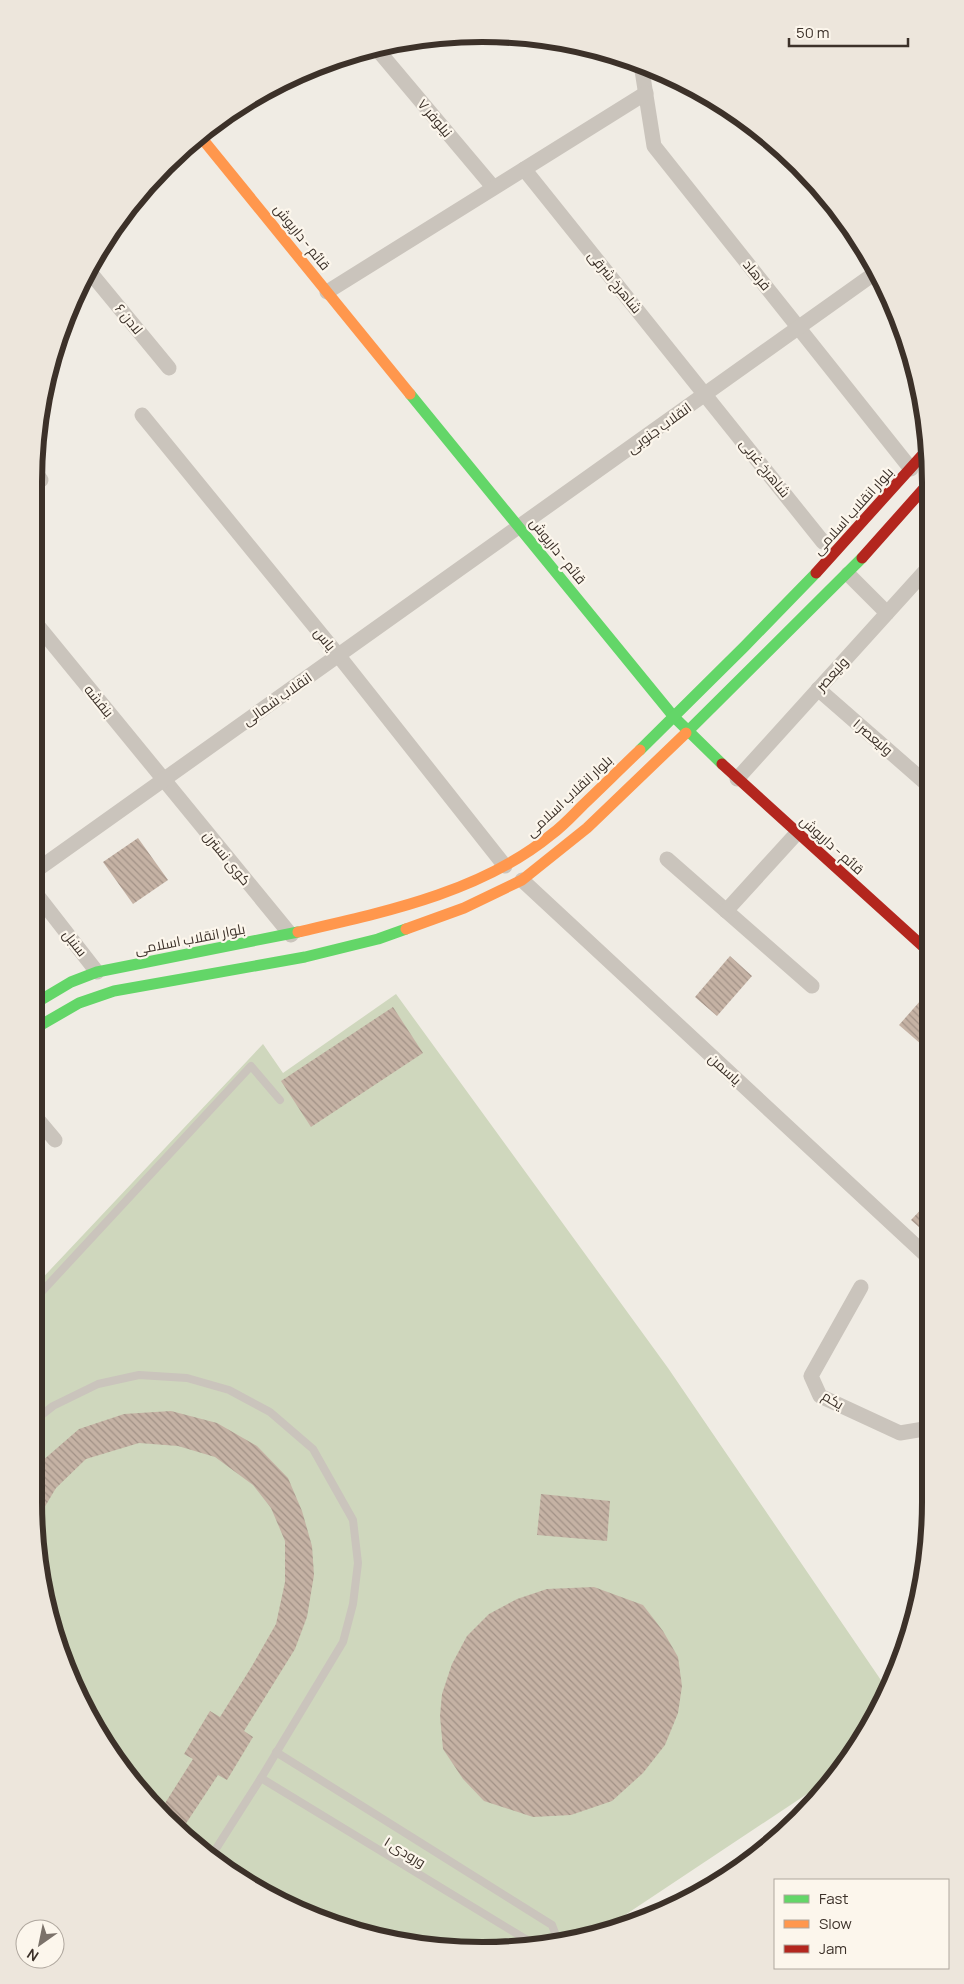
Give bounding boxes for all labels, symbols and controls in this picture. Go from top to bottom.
scale bar [789,15,908,47]
text: 50 m [796,22,830,43]
street label: نیلوفر ۷ [414,95,457,141]
street label: قائم - داریوش [269,200,335,274]
street label: شاهرخ شرقی [584,246,647,317]
street label: فرهاد [739,255,776,294]
street label: لادن ۶ [111,299,148,338]
street label: انقلاب جنوبی [622,398,695,458]
street label: شاهرخ غربی [736,434,795,501]
street label: بلوار انقلاب اسلامی [808,463,897,559]
street label: قائم - داریوش [525,514,591,588]
street label: یاس [310,623,341,655]
street label: ولیعصر [810,652,852,696]
street label: انقلاب شمالی [238,668,315,730]
street label: بنفشه [80,680,118,721]
street label: ولیعصر ۱ [849,714,897,759]
street label: بلوار انقلاب اسلامی [521,750,616,841]
street label: قائم - داریوش [796,811,868,879]
street label: کوی نسترن [199,826,255,889]
street label: بلوار انقلاب اسلامی [133,918,247,959]
street label: سنبل [59,925,92,960]
street label: یاسمن [705,1048,746,1089]
street label: یکم [818,1386,848,1414]
street label: ورودی ۱ [381,1832,430,1871]
legend [774,1879,949,1969]
text: Fast [819,1888,848,1909]
text: Slow [819,1913,852,1934]
north arrow [15,1919,65,1969]
text: Jam [819,1938,847,1959]
text: N [23,1945,42,1966]

